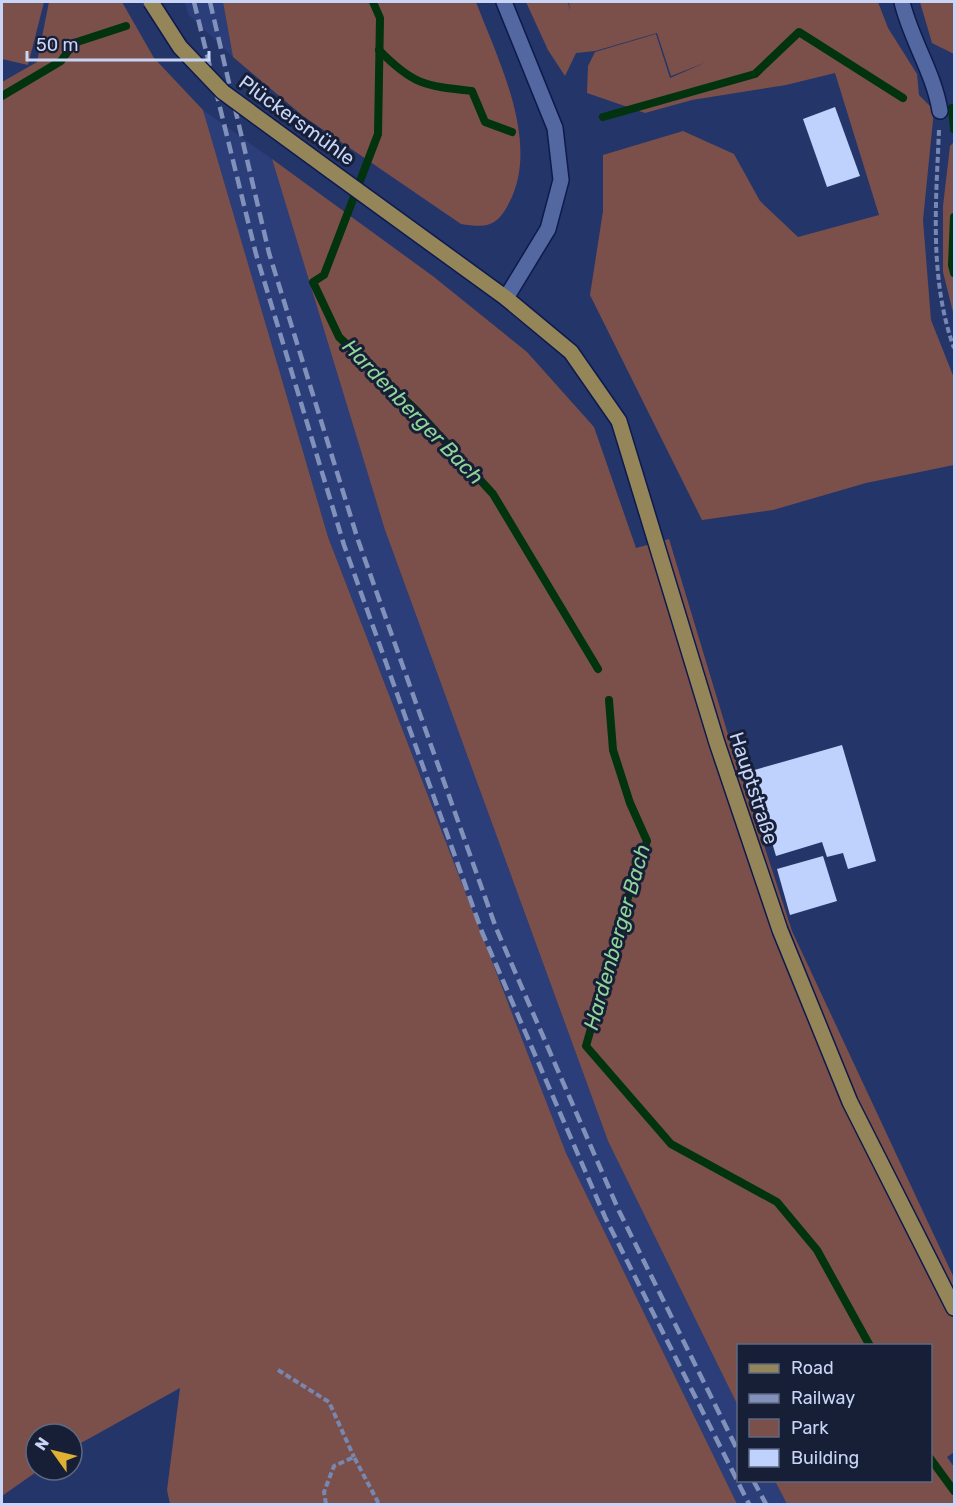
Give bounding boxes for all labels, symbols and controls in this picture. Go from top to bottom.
scale bar [27,24,208,62]
text: 50 m [36,34,79,56]
street label: Plückersmühle [234,70,360,170]
water label: Hardenberger Bach [338,334,489,489]
street label: Hauptstraße [725,729,783,847]
water label: Hardenberger Bach [578,841,655,1033]
legend [737,1344,932,1482]
text: Road [791,1357,834,1379]
text: Railway [791,1387,855,1409]
text: Park [791,1417,829,1439]
north arrow [24,1422,84,1482]
text: N [31,1434,53,1454]
text: Building [791,1447,859,1469]

